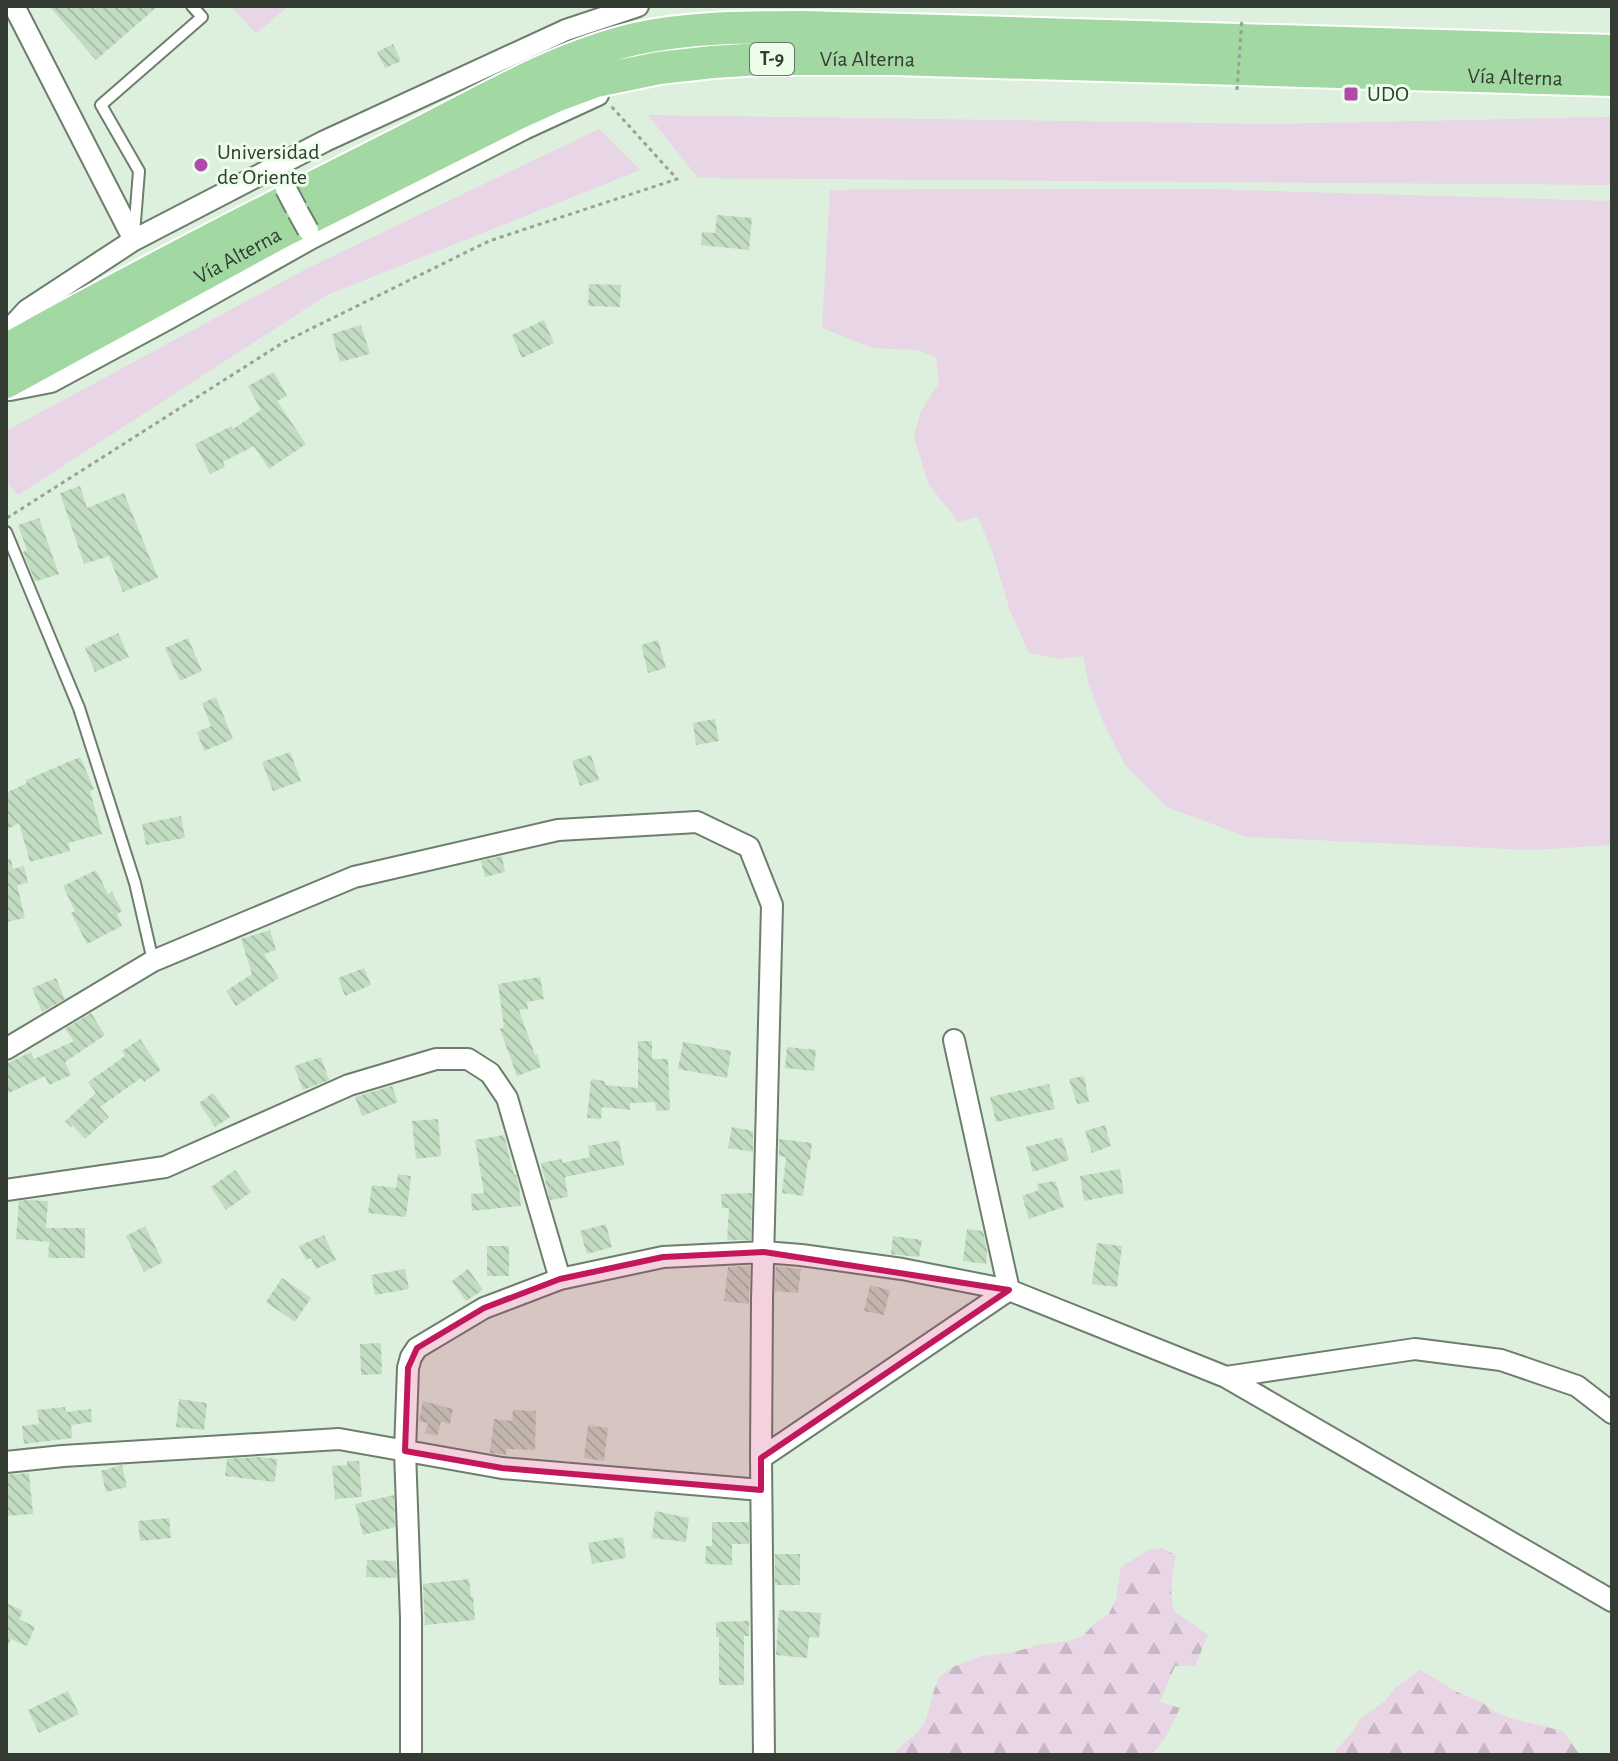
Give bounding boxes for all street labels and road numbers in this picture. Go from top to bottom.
road number: T-9 [750,43,794,75]
street label: Vía Alterna [820,48,915,71]
street label: Vía Alterna [1467,65,1563,90]
street label: Vía Alterna [191,223,285,288]

